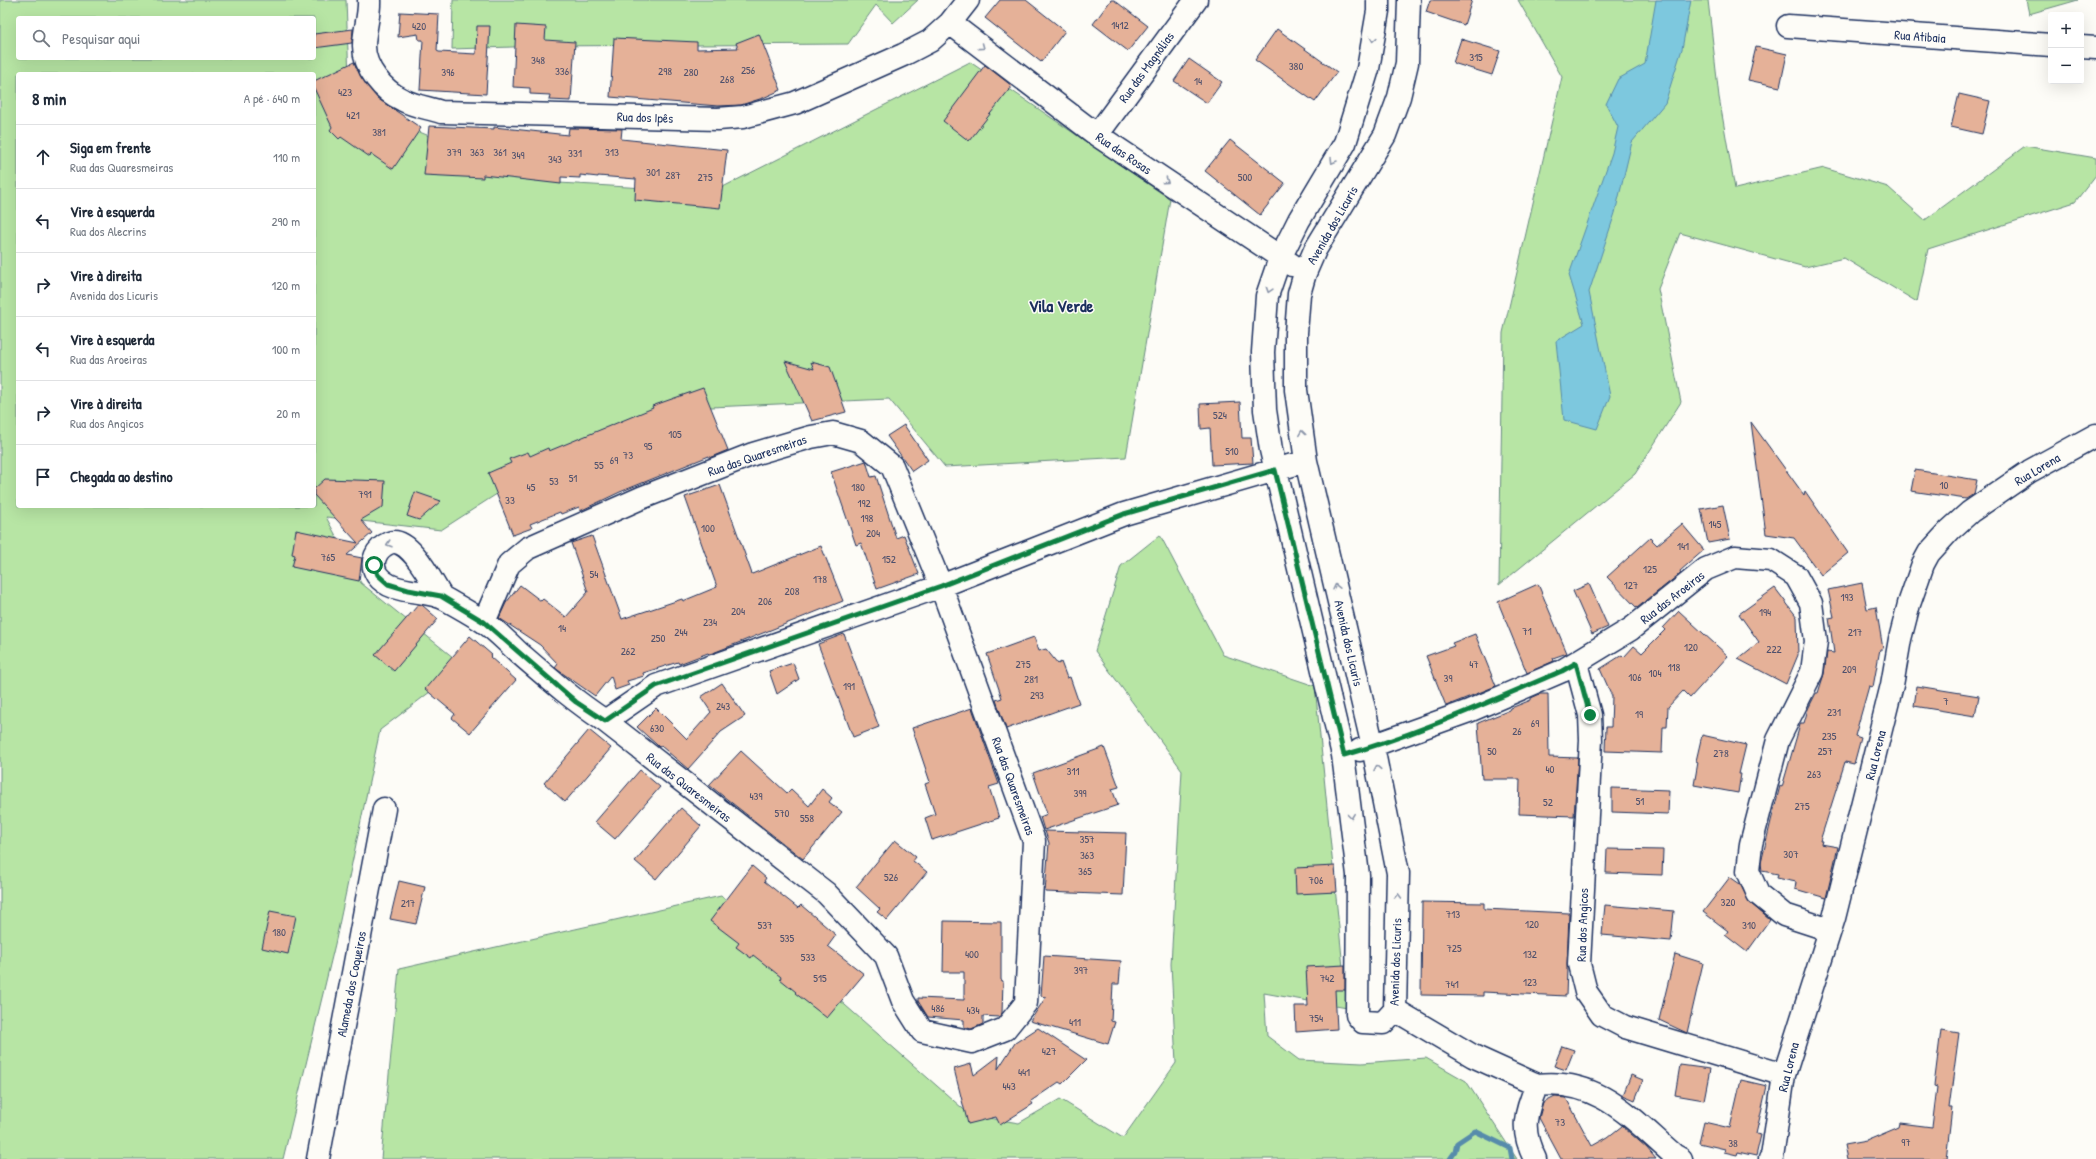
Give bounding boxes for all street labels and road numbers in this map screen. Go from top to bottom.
street label: Rua Atibaia [1894,25,1946,47]
street label: Rua das Magnólias [1114,28,1178,106]
street label: Rua dos Ipês [617,107,673,127]
street label: Rua das Rosas [1093,128,1155,178]
street label: Avenida dos Licuris [1302,182,1362,268]
street label: Rua das Quaresmeiras [705,430,809,480]
street label: Rua Lorena [2011,448,2063,490]
street label: Rua das Aroeiras [1636,566,1708,628]
street label: Avenida dos Licuris [1330,598,1368,688]
street label: Rua Lorena [1860,728,1890,782]
street label: Rua das Quaresmeiras [988,734,1040,838]
street label: Rua das Quaresmeiras [643,748,735,826]
street label: Rua dos Angicos [1572,888,1592,962]
street label: Avenida dos Licuris [1384,918,1406,1006]
street label: Alameda dos Coqueiros [332,930,370,1038]
street label: Rua Lorena [1773,1040,1803,1094]

